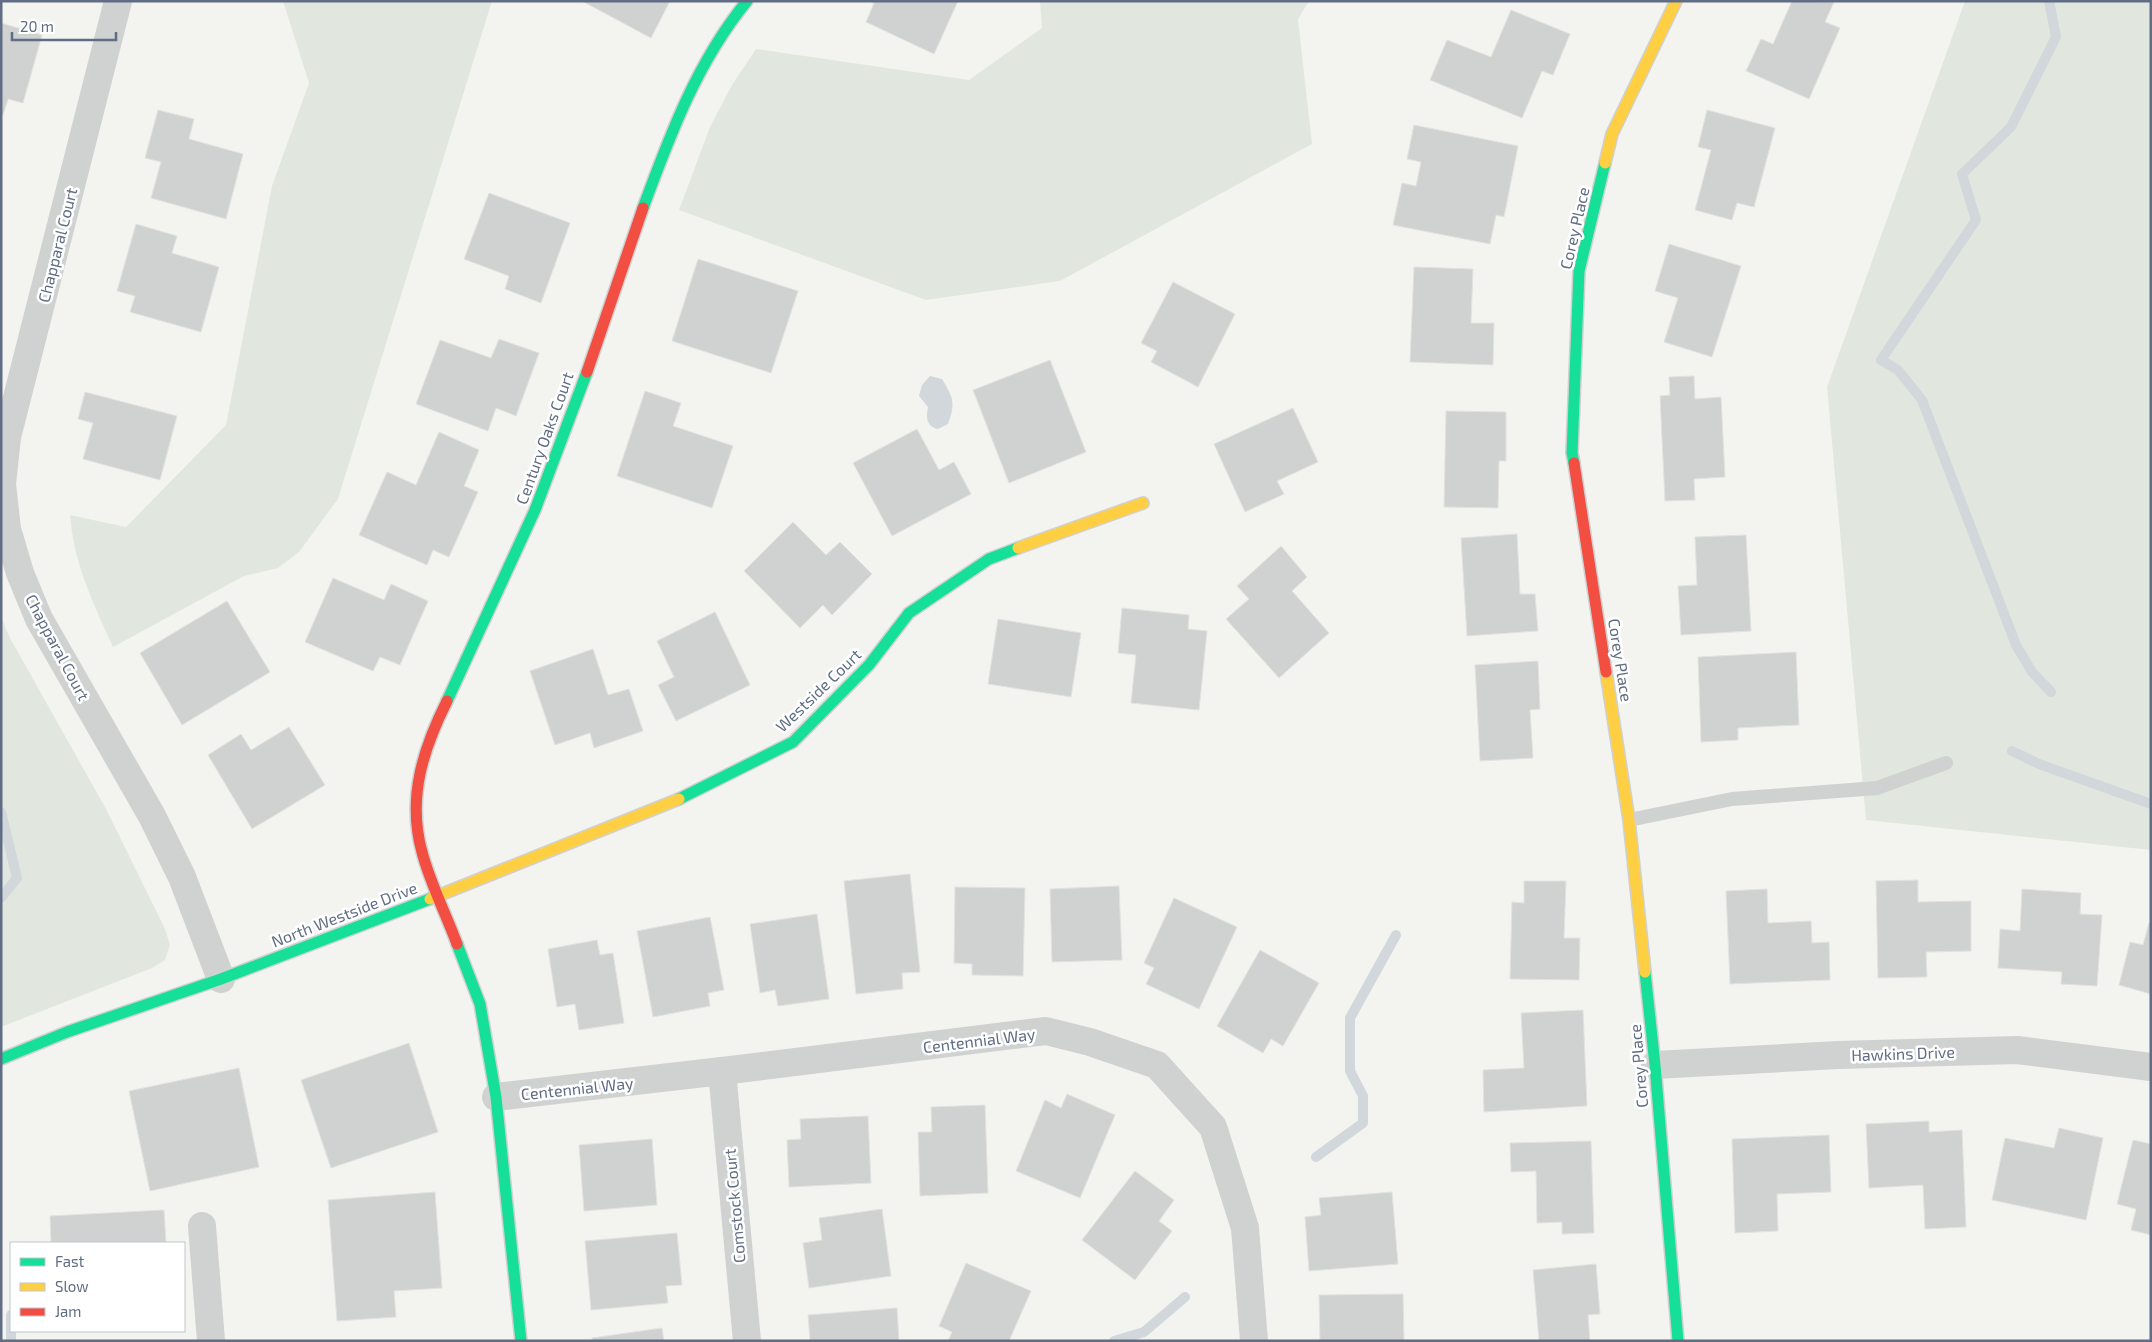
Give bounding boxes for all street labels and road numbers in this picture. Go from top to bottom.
street label: Corey Place [1555,185,1593,271]
street label: Chapparal Court [34,186,80,304]
street label: Century Oaks Court [511,369,577,507]
street label: Chapparal Court [22,591,94,703]
street label: Corey Place [1605,617,1637,703]
street label: Westside Court [771,645,865,735]
street label: North Westside Drive [268,877,420,951]
street label: Corey Place [1625,1023,1651,1109]
street label: Centennial Way [922,1024,1037,1056]
street label: Hawkins Drive [1851,1042,1955,1064]
street label: Centennial Way [520,1073,635,1103]
street label: Comstock Court [720,1148,748,1264]

